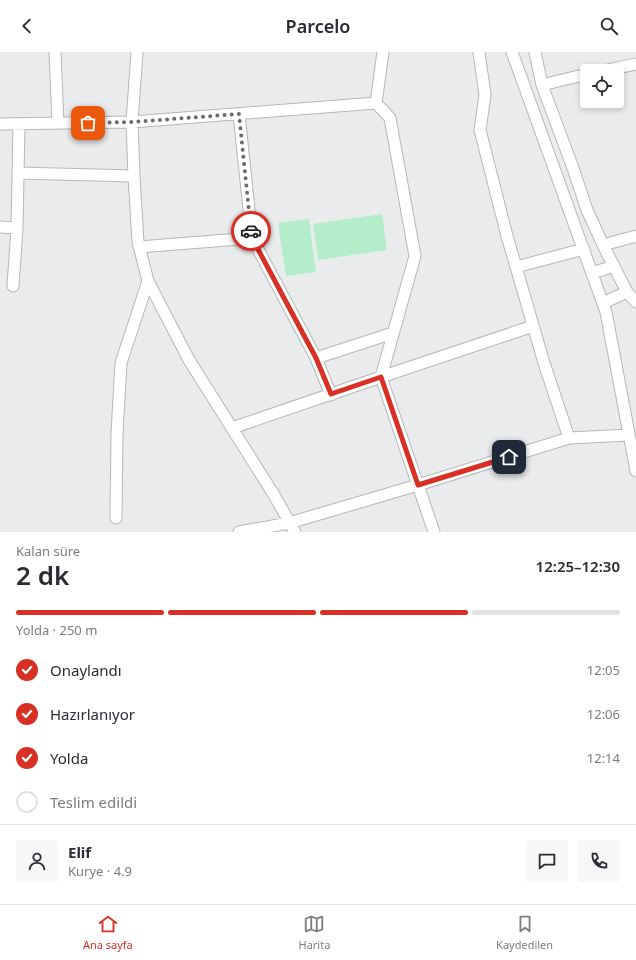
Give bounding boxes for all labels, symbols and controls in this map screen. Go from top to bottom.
text: Parcelo [286,14,350,38]
icon: back [16,15,38,37]
icon: search [598,15,620,37]
map controls [580,64,624,108]
button: locate [580,64,624,108]
pin [71,106,105,140]
icon: bag [77,112,99,134]
courier [231,211,271,251]
icon: car [240,220,262,242]
pin [492,440,526,474]
icon: home [498,446,520,468]
text: Kalan süre [16,542,80,560]
text: 12:25–12:30 [536,556,620,576]
text: 2 dk [16,557,69,593]
text: Yolda · 250 m [16,621,97,639]
icon: check [16,659,38,681]
text: Onaylandı [50,660,122,680]
text: 12:05 [587,661,620,679]
icon: check [16,703,38,725]
text: Hazırlanıyor [50,704,135,724]
text: 12:06 [587,705,620,723]
icon: check [16,747,38,769]
text: Yolda [50,748,88,768]
text: 12:14 [587,749,620,767]
text: Teslim edildi [50,792,137,812]
button: person [16,840,58,882]
button: chat [526,840,568,882]
button: phone [578,840,620,882]
text: Elif [68,842,91,862]
text: Kurye · 4.9 [68,862,132,880]
tab: Ana sayfa [83,913,133,952]
tab: Harita [299,913,330,952]
tab: Kaydedilen [496,913,553,952]

